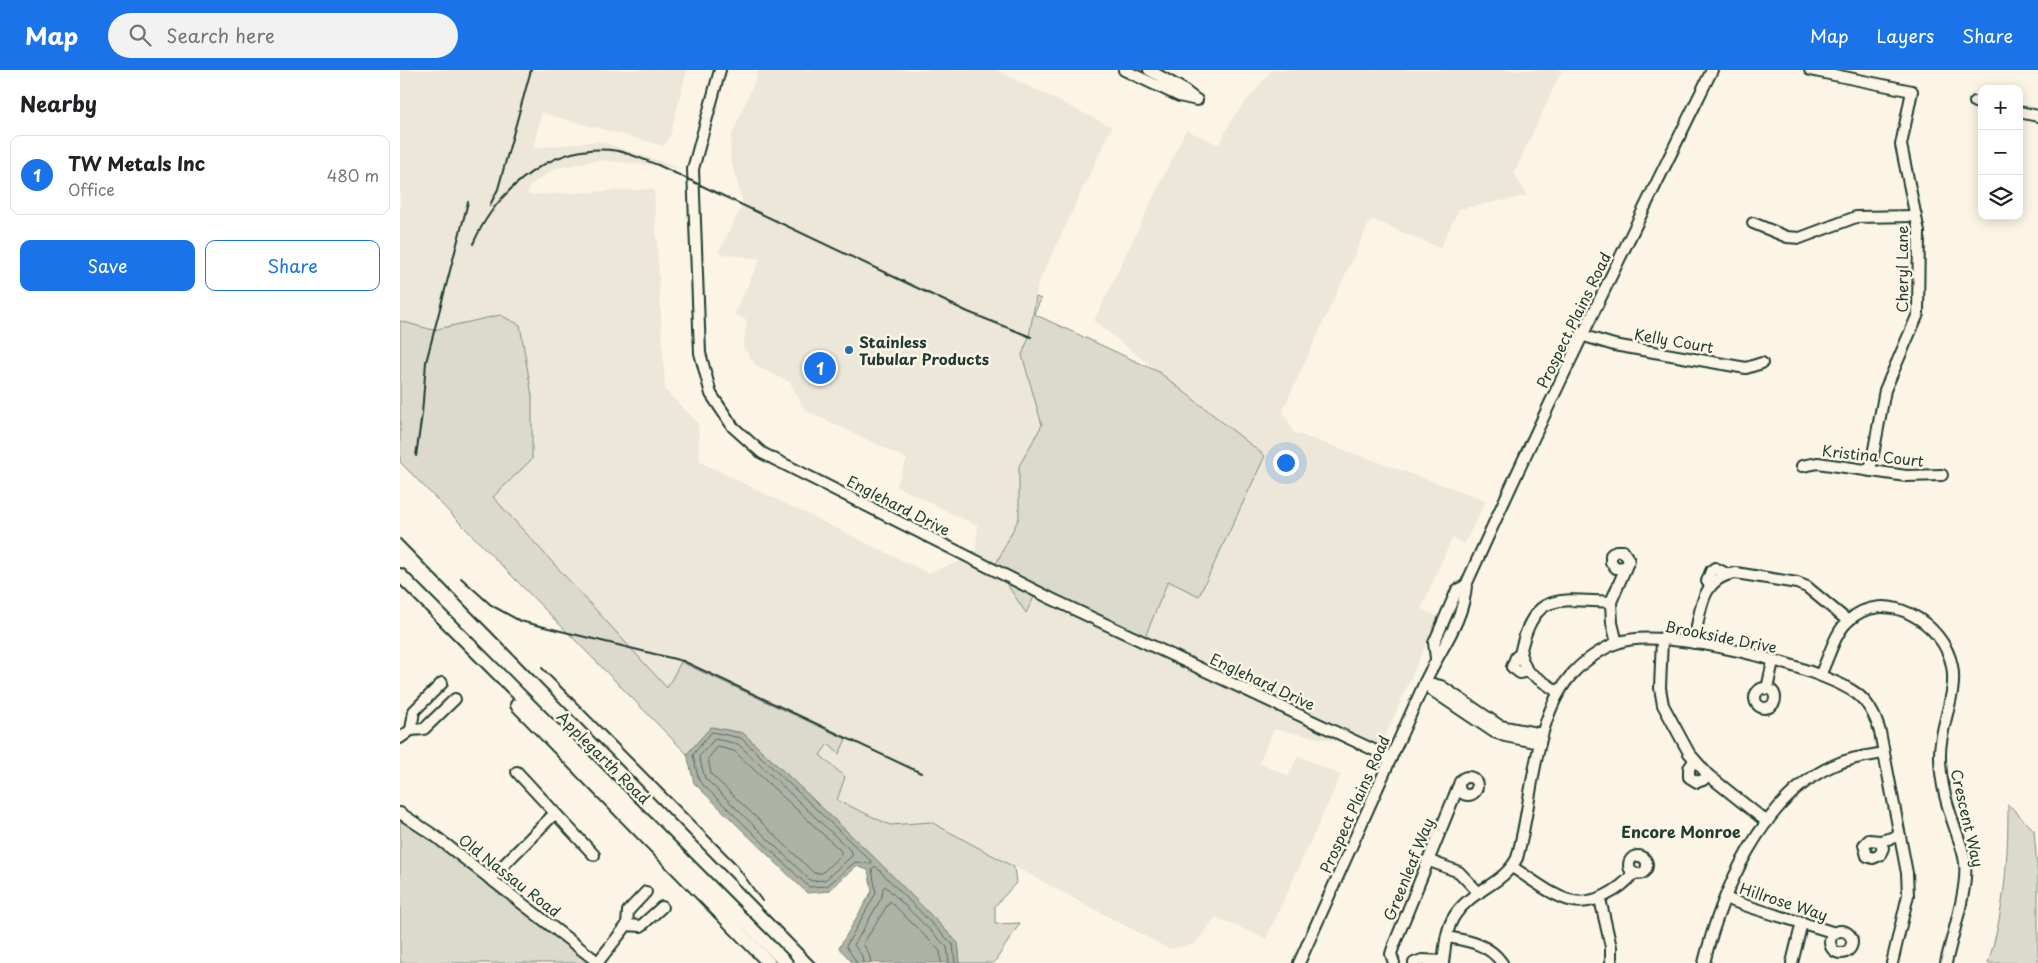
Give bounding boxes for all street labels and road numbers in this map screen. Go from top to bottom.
street label: Cheryl Lane [1890,225,1913,313]
street label: Prospect Plains Road [1530,248,1616,392]
street label: Kelly Court [1633,322,1715,358]
street label: Kristina Court [1821,438,1925,472]
street label: Englehard Drive [843,469,955,541]
street label: Brookside Drive [1663,614,1779,658]
street label: Englehard Drive [1207,647,1319,715]
street label: Applegarth Road [552,705,656,809]
street label: Prospect Plains Road [1313,731,1395,877]
street label: Crescent Way [1946,767,1990,869]
street label: Greenleaf Way [1377,814,1439,924]
street label: Old Nassau Road [454,828,566,922]
street label: Hillrose Way [1737,876,1831,926]

